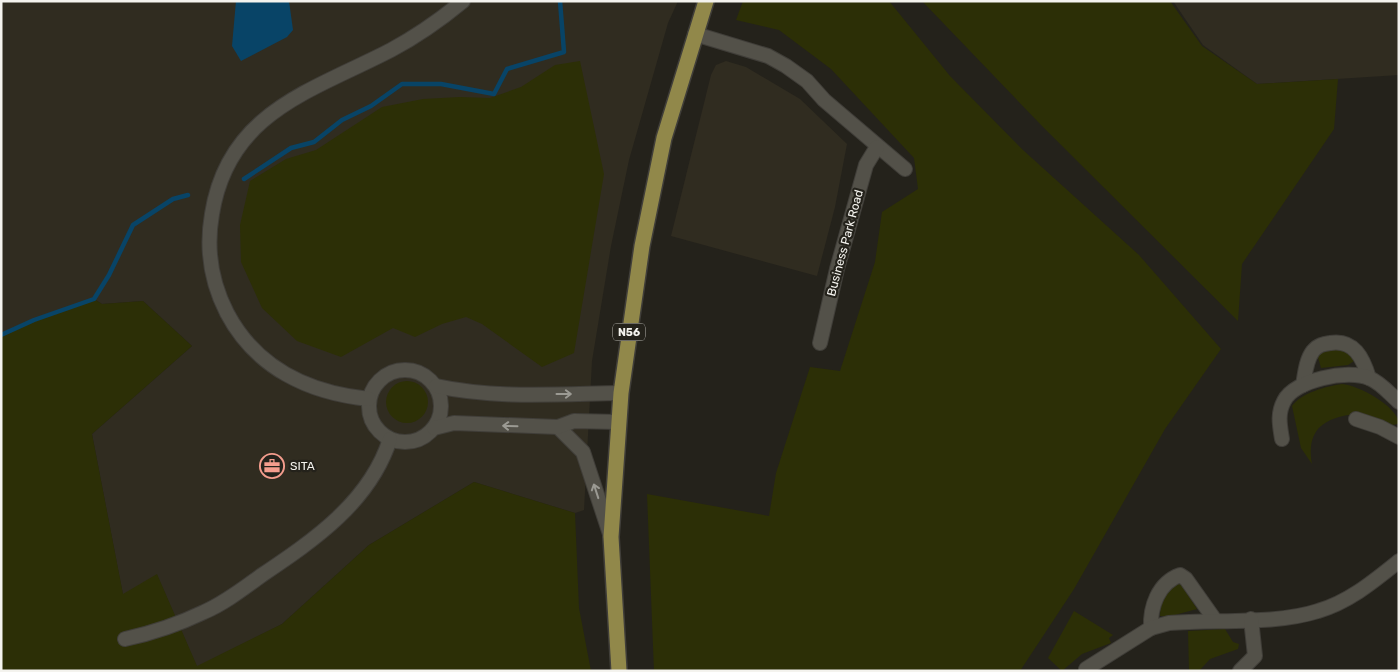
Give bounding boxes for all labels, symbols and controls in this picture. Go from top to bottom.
street label: Business Park Road [824,188,866,298]
road number: N56 [613,324,645,341]
one-way arrow [556,389,572,399]
one-way arrow [502,421,518,430]
office icon: SITA [259,453,285,479]
place label: SITA [290,459,315,473]
one-way arrow [590,483,600,499]

